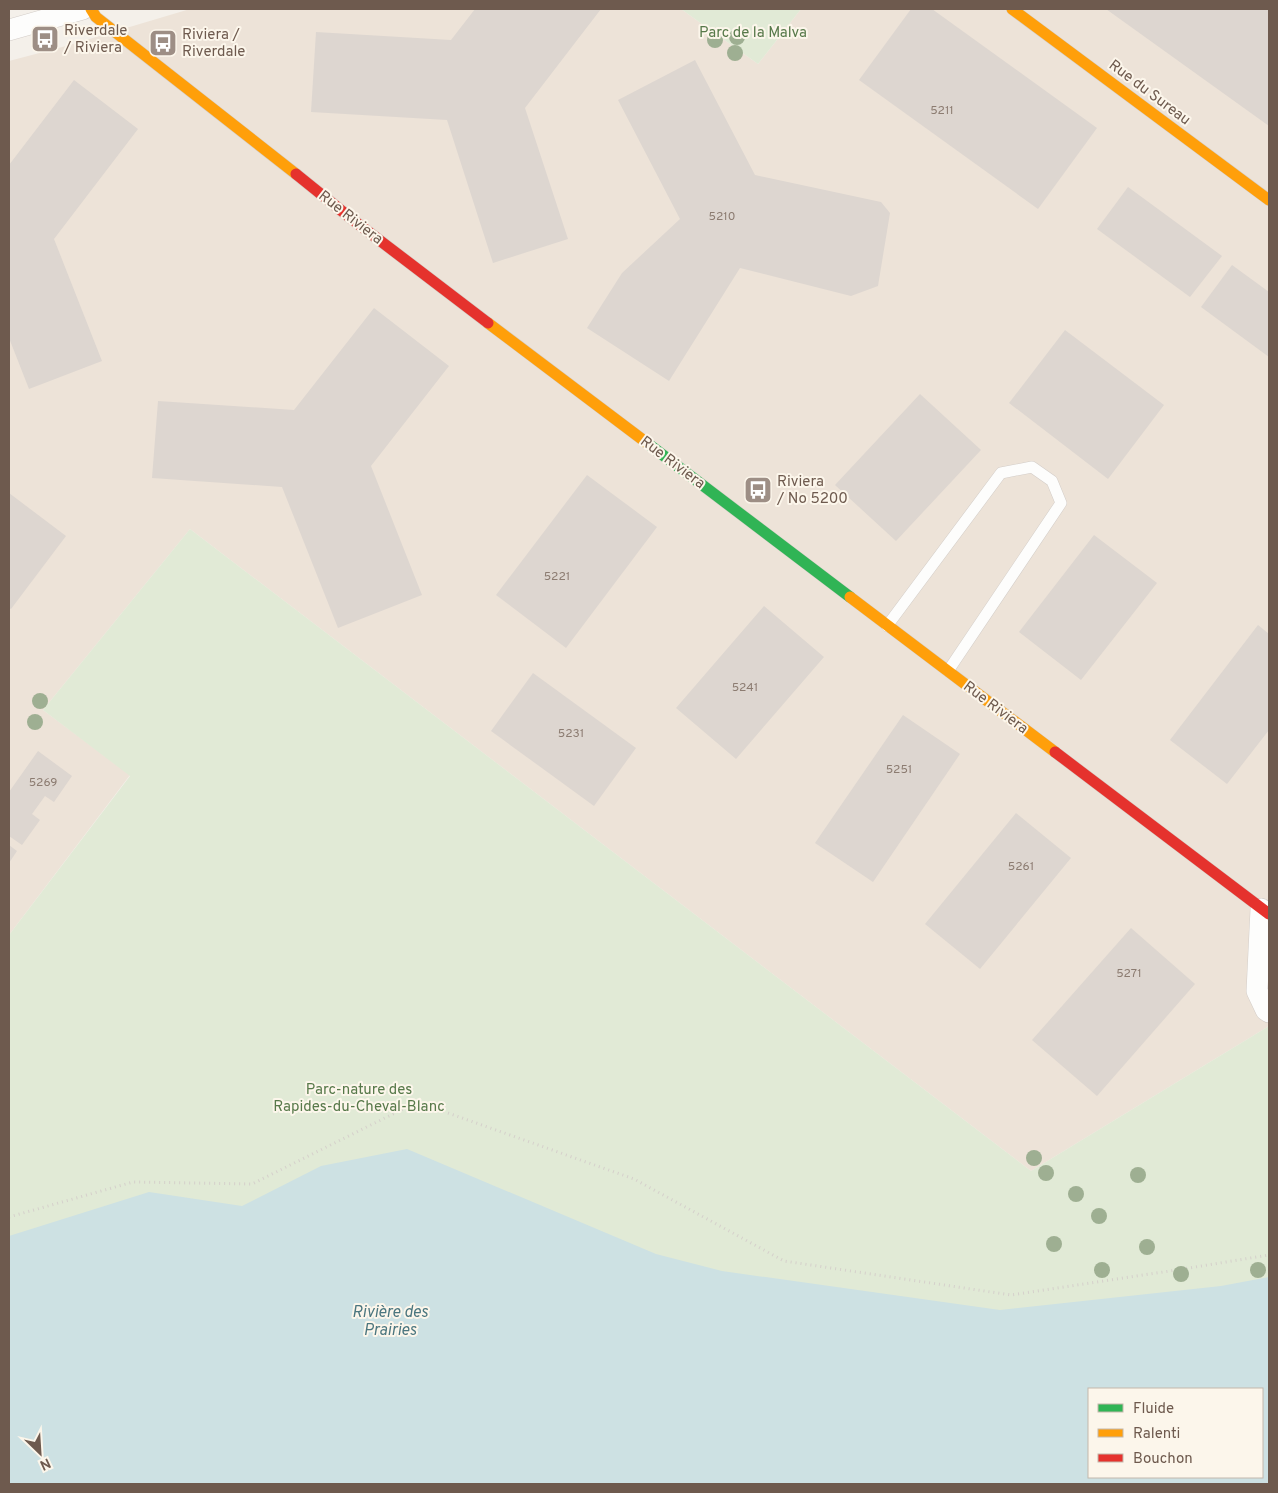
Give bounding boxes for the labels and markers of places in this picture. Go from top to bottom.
place label: Riverdale / Riviera [63,22,127,58]
bus stop icon: Riverdale / Riviera [30,24,60,54]
place label: Riviera / Riverdale [182,26,245,62]
bus stop icon: Riviera / Riverdale [148,28,178,58]
place label: Riviera / No 5200 [776,473,848,509]
bus stop icon: Riviera / No 5200 [743,475,773,505]

